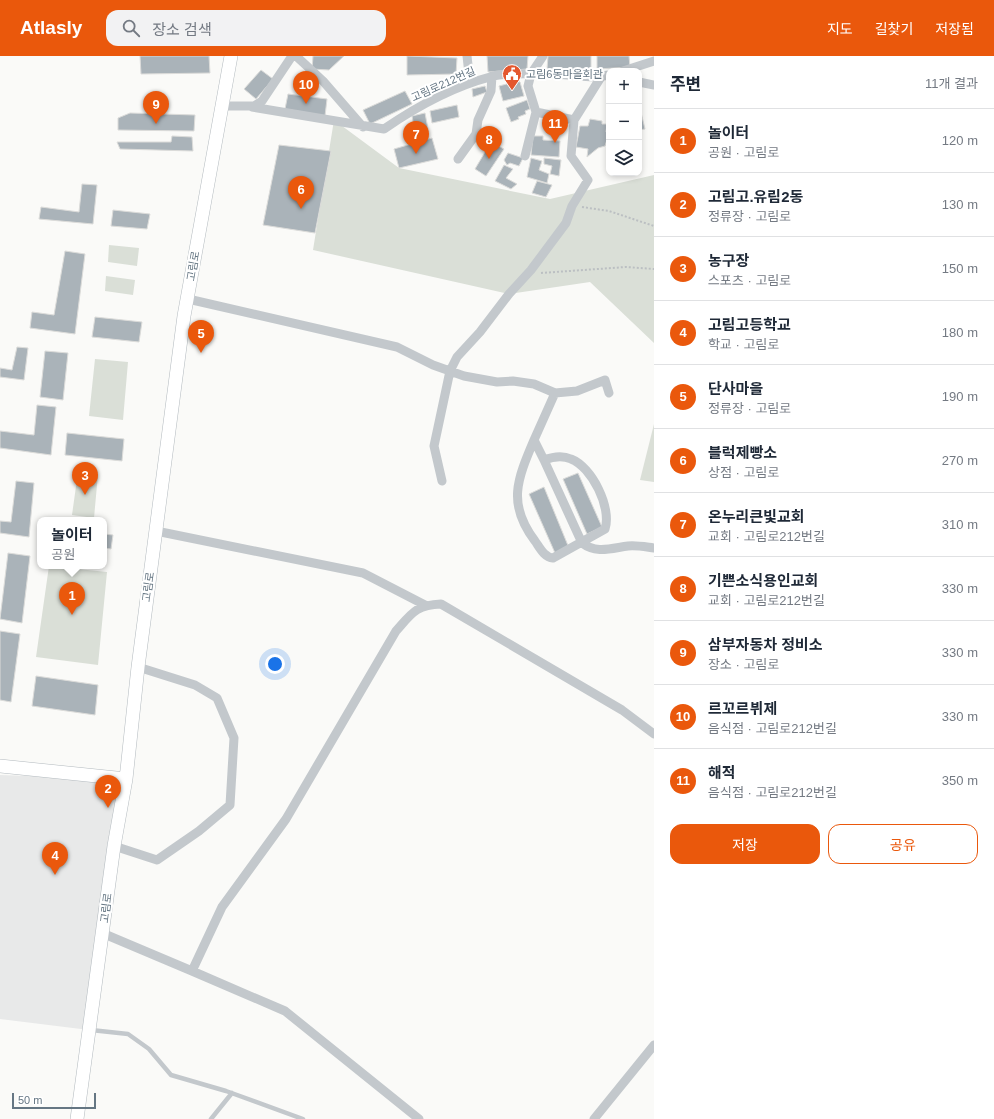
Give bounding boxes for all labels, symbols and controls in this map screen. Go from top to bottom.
search box [106,10,386,46]
text: Atlasly [20,17,82,38]
icon: search [120,17,142,39]
text: 장소 검색 [152,21,212,38]
text: 지도 [827,21,853,37]
text: 길찾기 [875,21,913,37]
text: 저장됨 [935,21,974,37]
public building icon: 고림6동마을회관 [501,63,523,91]
street label: 고림로212번길 [409,64,477,104]
place label: 고림6동마을회관 [526,68,603,80]
map controls [606,68,642,176]
button: + [606,68,642,104]
pin: 10 [293,71,319,104]
text: 주변 [670,75,701,94]
text: 11개 결과 [925,76,978,91]
pin: 9 [143,91,169,124]
button: − [606,104,642,140]
pin: 11 [542,110,568,143]
pin: 7 [403,121,429,154]
text: 놀이터 [708,124,749,141]
pin: 8 [476,126,502,159]
text: 1 [679,133,687,148]
text: 120 m [942,133,978,148]
button: layers [606,140,642,176]
text: 공원 · 고림로 [708,145,779,160]
pin: 6 [288,176,314,209]
text: 고림고.유림2동 [708,188,803,205]
text: 2 [679,197,687,212]
text: 130 m [942,197,978,212]
text: 정류장 · 고림로 [708,209,791,224]
street label: 고림로 [184,250,202,282]
text: 농구장 [708,252,749,269]
text: 3 [679,261,687,276]
text: 150 m [942,261,978,276]
text: 스포츠 · 고림로 [708,273,791,288]
text: 고림고등학교 [708,316,791,333]
pin: 5 [188,320,214,353]
text: 4 [679,325,687,340]
text: 180 m [942,325,978,340]
text: 학교 · 고림로 [708,337,779,352]
text: 단사마을 [708,380,763,397]
text: 5 [679,389,687,404]
text: 190 m [942,389,978,404]
text: 정류장 · 고림로 [708,401,791,416]
text: 블럭제빵소 [708,444,777,461]
text: 6 [679,453,687,468]
text: 270 m [942,453,978,468]
pin: 3 [72,462,98,495]
text: 상점 · 고림로 [708,465,779,480]
text: 온누리큰빛교회 [708,508,805,525]
popup [37,517,107,569]
text: 7 [679,517,687,532]
text: 310 m [942,517,978,532]
text: 놀이터 [51,526,93,543]
text: 교회 · 고림로212번길 [708,529,825,544]
text: 공원 [51,547,75,562]
street label: 고림로 [140,571,156,603]
text: 기쁜소식용인교회 [708,572,818,589]
text: 8 [679,581,687,596]
text: 330 m [942,581,978,596]
pin: 1 [59,582,85,615]
text: 교회 · 고림로212번길 [708,593,825,608]
text: 삼부자동차 정비소 [708,636,823,653]
text: 9 [679,645,687,660]
text: 330 m [942,645,978,660]
your location [265,654,285,674]
text: 장소 · 고림로 [708,657,779,672]
text: 르꼬르뷔제 [708,700,777,717]
text: 10 [676,709,690,724]
text: 330 m [942,709,978,724]
text: 음식점 · 고림로212번길 [708,721,837,736]
text: 해적 [708,764,736,781]
text: 11 [676,773,690,788]
text: 350 m [942,773,978,788]
pin: 2 [95,775,121,808]
text: 음식점 · 고림로212번길 [708,785,837,800]
button: 저장 [670,824,820,864]
button: 공유 [828,824,978,864]
pin: 4 [42,842,68,875]
street label: 고림로 [98,892,114,924]
scale bar [12,1091,96,1110]
text: 50 m [18,1094,42,1106]

